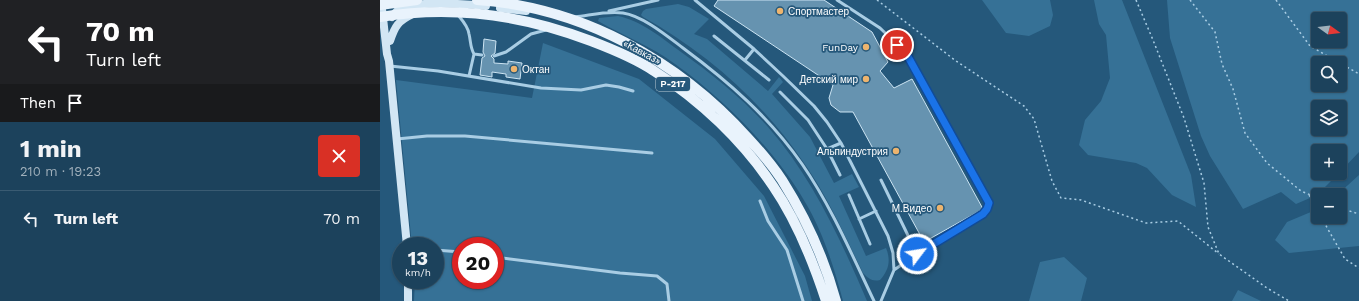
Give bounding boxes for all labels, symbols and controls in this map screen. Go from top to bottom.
marker: Спортмастер [775,6,785,16]
place label: Спортмастер [788,6,850,17]
north arrow [1311,12,1347,48]
map controls [1311,12,1347,224]
text: 70 m [86,15,155,48]
icon: left [20,16,72,68]
pin [880,28,914,62]
icon: arrive [886,34,908,56]
street label: «Кавказ» [621,37,663,67]
place label: FunDay [822,42,859,53]
marker: FunDay [861,42,871,52]
text: Turn left [86,49,161,70]
button: search [1311,56,1347,92]
marker: Октан [509,64,519,74]
place label: Октан [522,64,550,75]
place label: Детский мир [800,74,858,85]
marker: Детский мир [861,74,871,84]
road number: Р-217 [656,77,690,91]
icon: arrive [64,92,86,114]
text: Then [20,94,56,112]
button: layers [1311,100,1347,136]
text: 1 min [20,135,82,163]
button: close [318,135,360,177]
button: + [1311,144,1347,180]
place label: Альпиндустрия [817,146,888,157]
marker: Альпиндустрия [891,146,901,156]
text: 210 m · 19:23 [20,164,101,179]
button: − [1311,188,1347,224]
place label: М.Видео [892,203,932,214]
marker: М.Видео [935,203,945,213]
icon: left [20,208,42,230]
text: Turn left [54,210,118,228]
text: 70 m [323,210,360,228]
position arrow [896,233,938,275]
speed limit sign: 20 [452,237,504,289]
text: 13 [408,246,428,270]
text: km/h [405,267,431,278]

